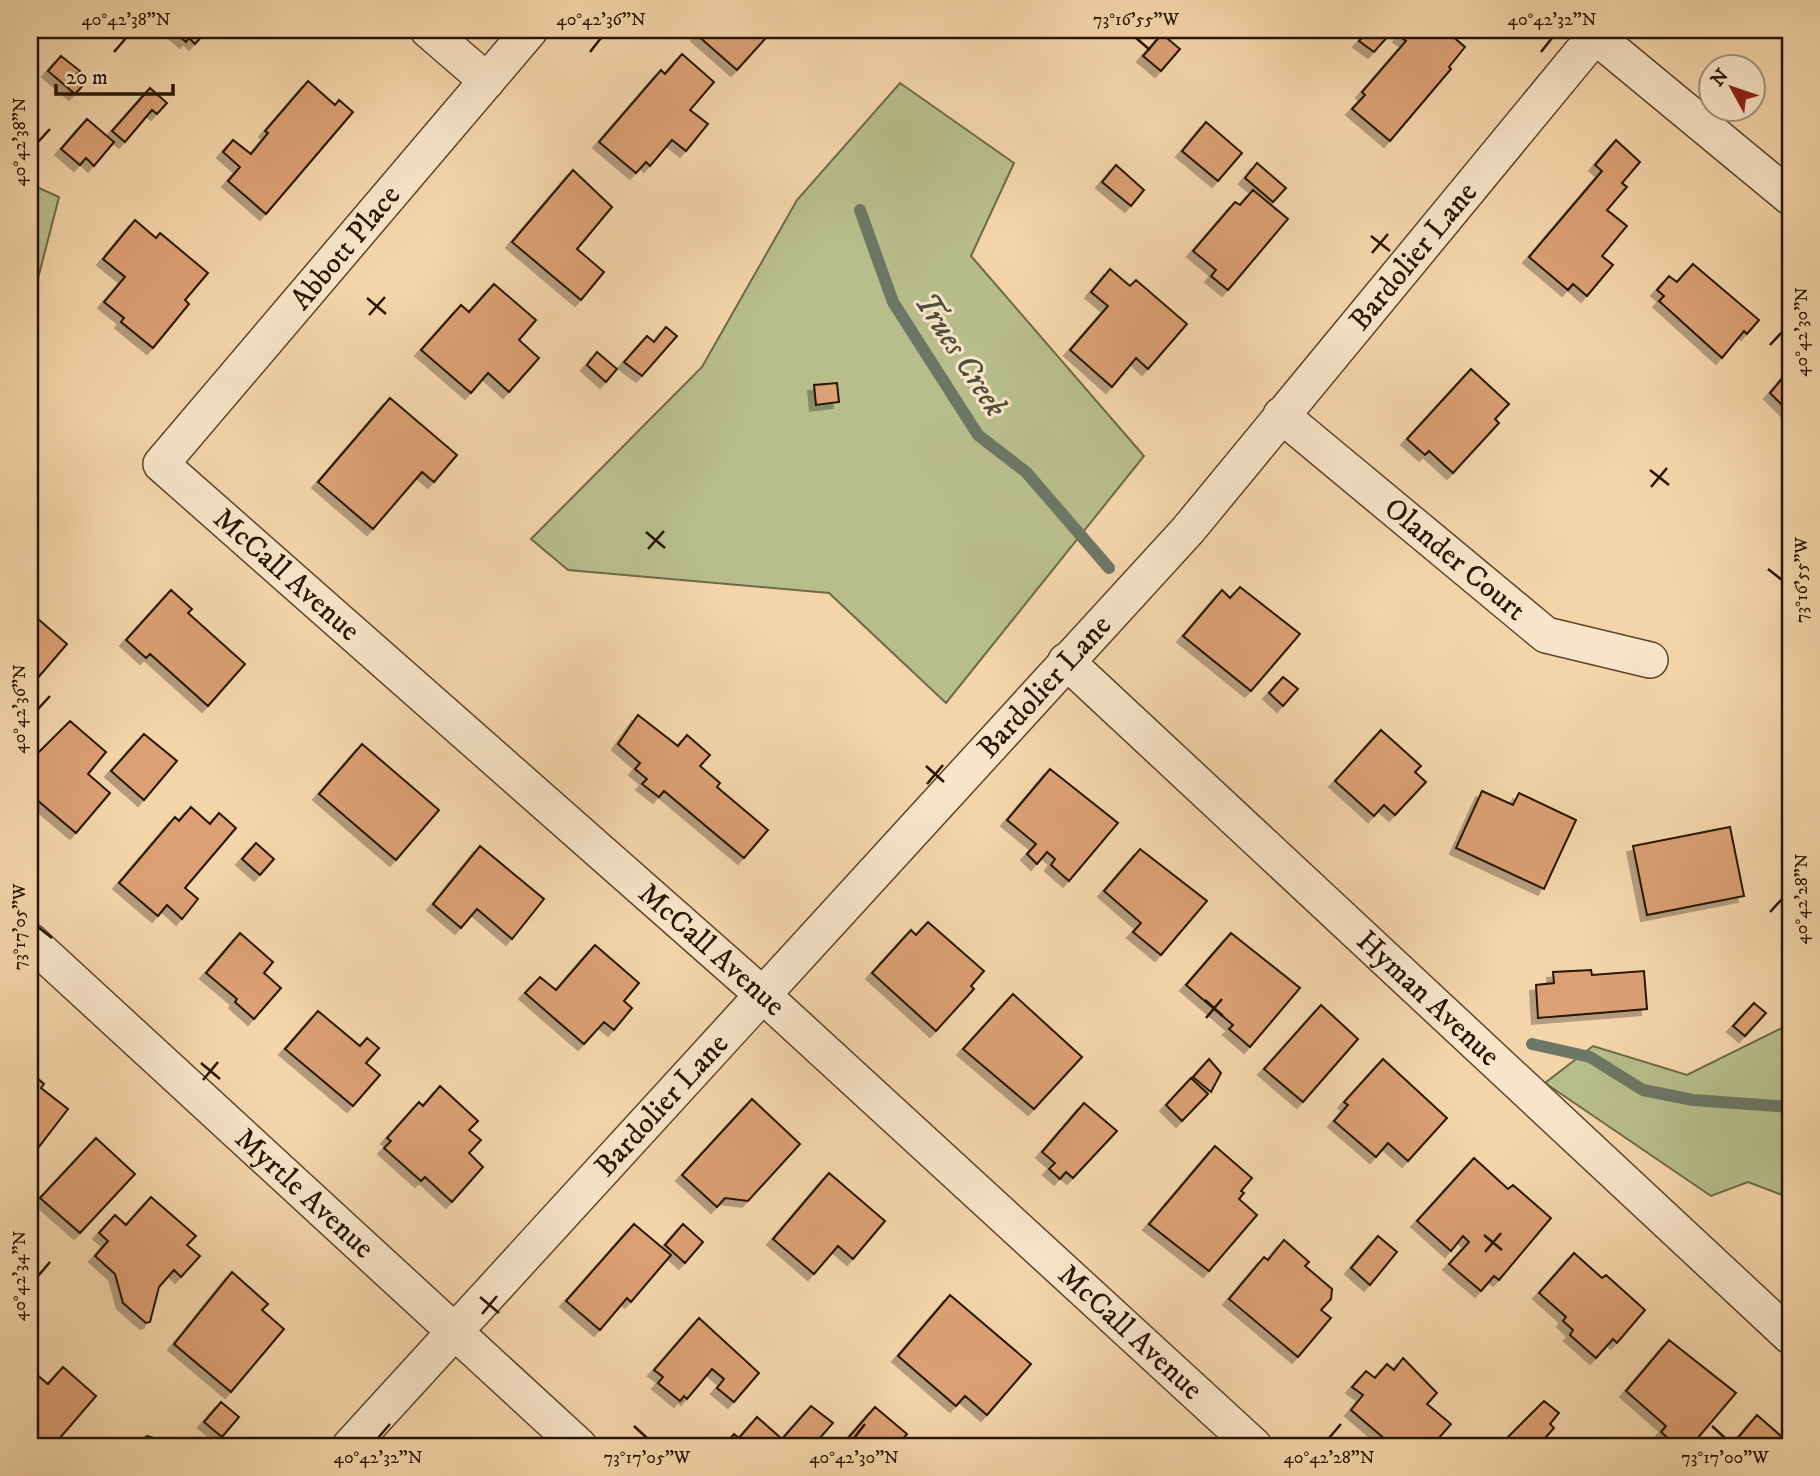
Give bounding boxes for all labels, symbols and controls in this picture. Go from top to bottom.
text: 40°42'38"N [81,9,171,31]
text: 40°42'36"N [556,9,646,31]
text: 73°16'55"W [1093,9,1179,31]
text: 40°42'32"N [1508,9,1597,31]
scale bar [56,52,173,96]
north arrow [1698,52,1768,122]
text: N [1706,64,1734,91]
text: 20 m [66,65,108,91]
text: 40°42'38"N [9,97,31,187]
street label: Bardolier Lane [1341,175,1485,338]
street label: Abbott Place [283,178,409,318]
water label: Trues Creek [905,285,1016,426]
text: 40°42'30"N [1791,287,1813,377]
street label: Olander Court [1376,490,1533,629]
street label: McCall Avenue [205,500,368,649]
text: 73°16'55"W [1791,537,1813,623]
street label: Bardolier Lane [970,607,1119,766]
text: 40°42'36"N [9,664,31,754]
text: 40°42'28"N [1791,853,1813,945]
street label: McCall Avenue [631,875,793,1025]
text: 73°17'05"W [9,883,31,970]
street label: Hyman Avenue [1349,923,1507,1074]
street label: Bardolier Lane [587,1026,737,1185]
street label: Myrtle Avenue [227,1120,382,1267]
text: 40°42'34"N [9,1231,31,1321]
street label: McCall Avenue [1050,1257,1210,1408]
text: 40°42'32"N [334,1447,423,1469]
text: 73°17'05"W [604,1447,691,1469]
text: 40°42'30"N [809,1447,899,1469]
text: 40°42'28"N [1283,1447,1375,1469]
text: 73°17'00"W [1681,1447,1769,1469]

